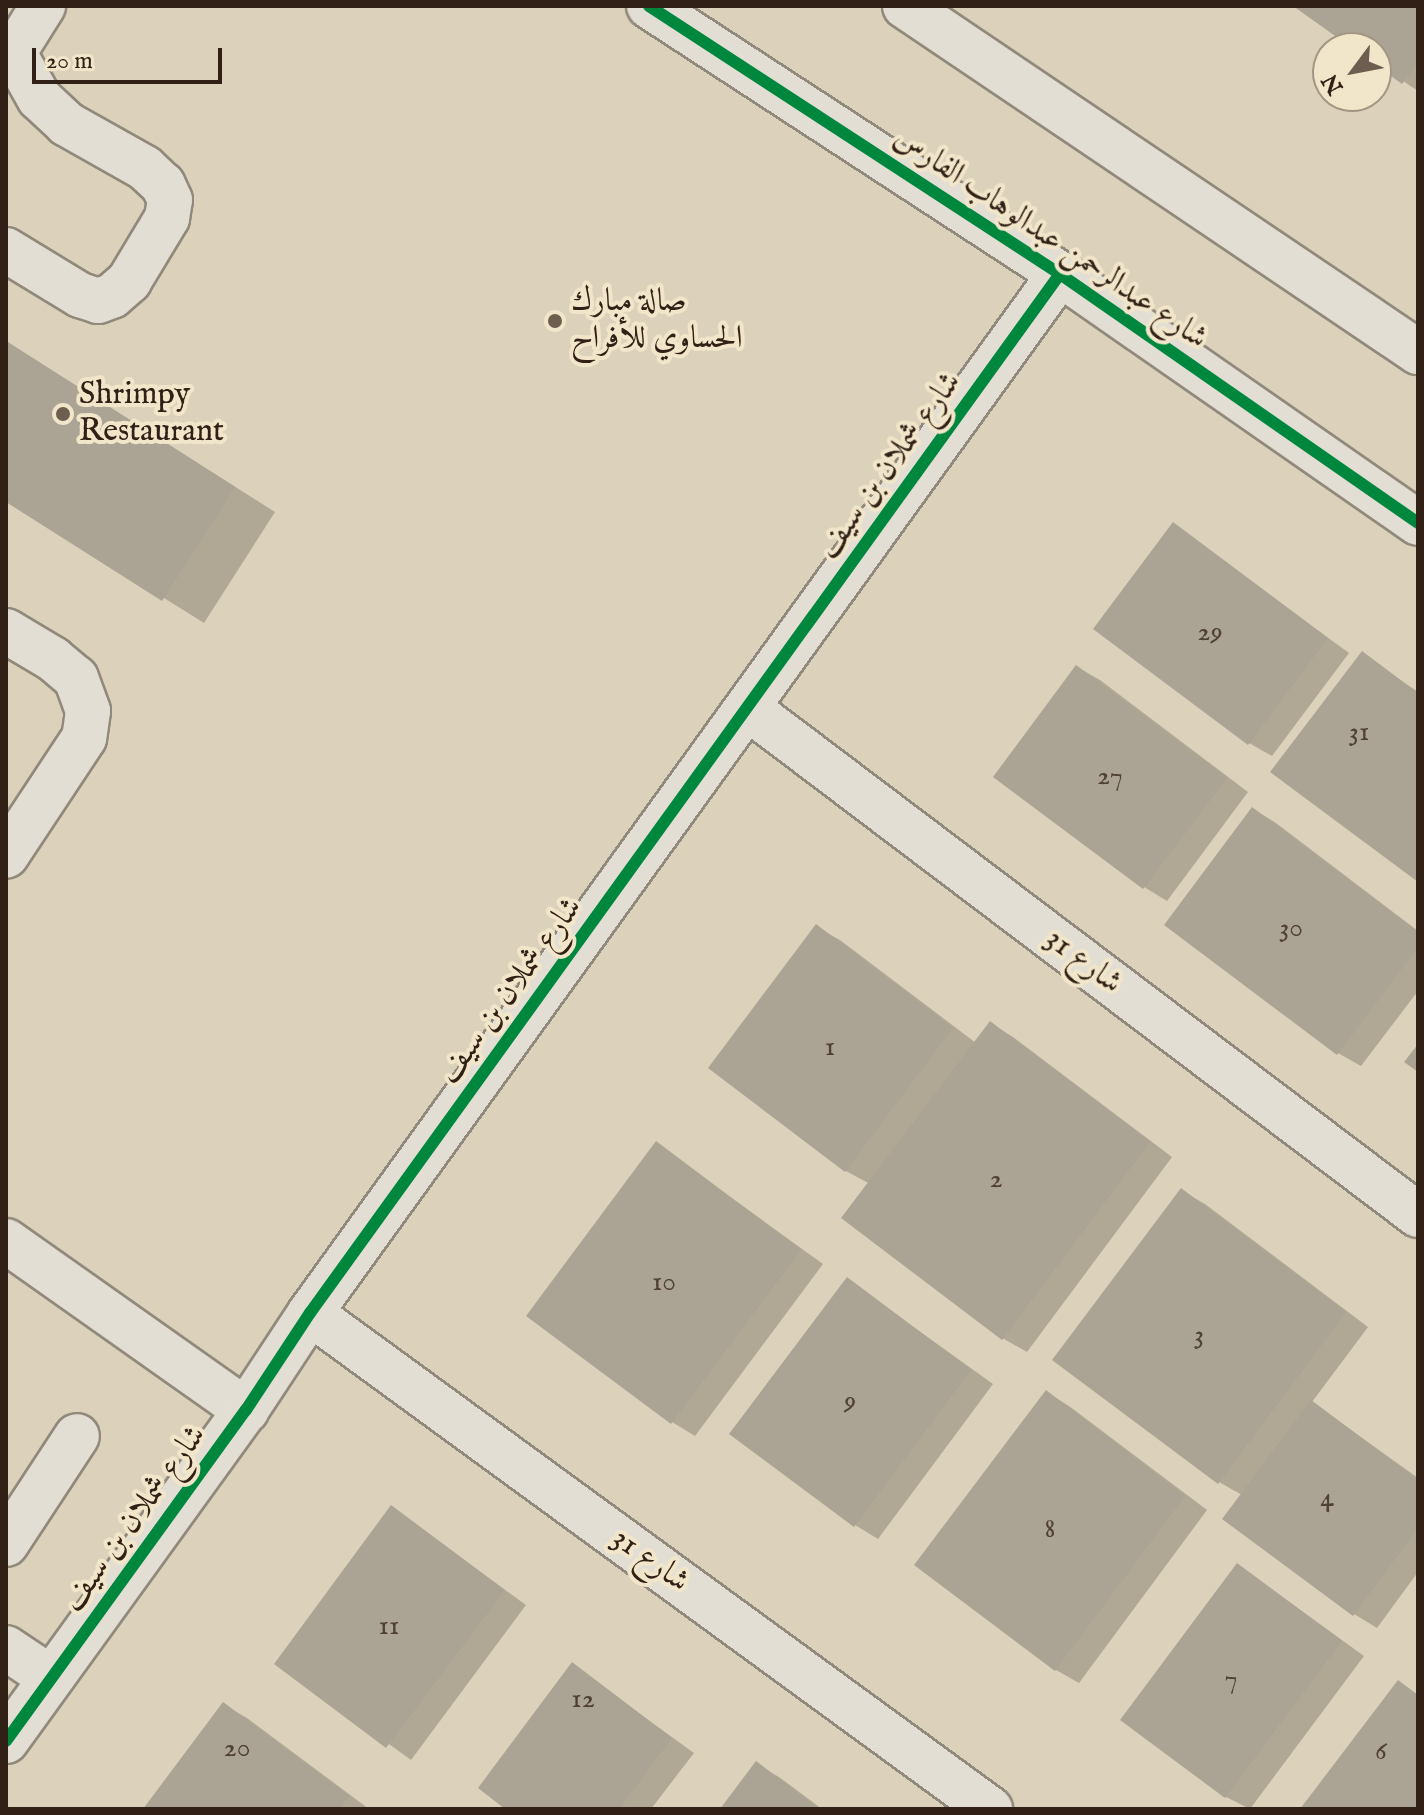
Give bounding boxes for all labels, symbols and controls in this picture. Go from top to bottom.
scale bar [36,32,226,82]
north arrow [1312,32,1392,112]
text: 20 m [46,46,93,77]
text: N [1316,68,1350,99]
street label: شارع عبدالرحمن عبدالوهاب الفارس [886,119,1214,359]
place label: صالة مبارك الحساوي للأفراح [571,284,743,359]
marker: صالة مبارك الحساوي للأفراح [546,312,564,330]
street label: شارع شملان بن سيف [809,365,971,567]
place label: Shrimpy Restaurant [79,377,224,452]
marker: Shrimpy Restaurant [54,405,72,423]
house number: 29 [1197,616,1223,650]
house number: 31 [1349,716,1369,750]
house number: 27 [1097,760,1123,794]
street label: شارع شملان بن سيف [430,890,592,1092]
house number: 30 [1279,912,1303,946]
street label: شارع 31 [1037,921,1129,1003]
house number: 1 [825,1031,835,1065]
house number: 2 [989,1163,1003,1197]
house number: 10 [652,1266,676,1300]
house number: 3 [1194,1319,1204,1353]
house number: 9 [844,1385,856,1419]
street label: شارع شملان بن سيف [54,1418,216,1620]
house number: 4 [1320,1482,1334,1516]
house number: 8 [1045,1513,1055,1547]
street label: شارع 31 [604,1520,696,1602]
house number: 11 [379,1610,399,1644]
house number: 7 [1224,1663,1238,1697]
house number: 12 [571,1683,595,1717]
house number: 20 [224,1732,250,1766]
house number: 6 [1375,1735,1387,1769]

